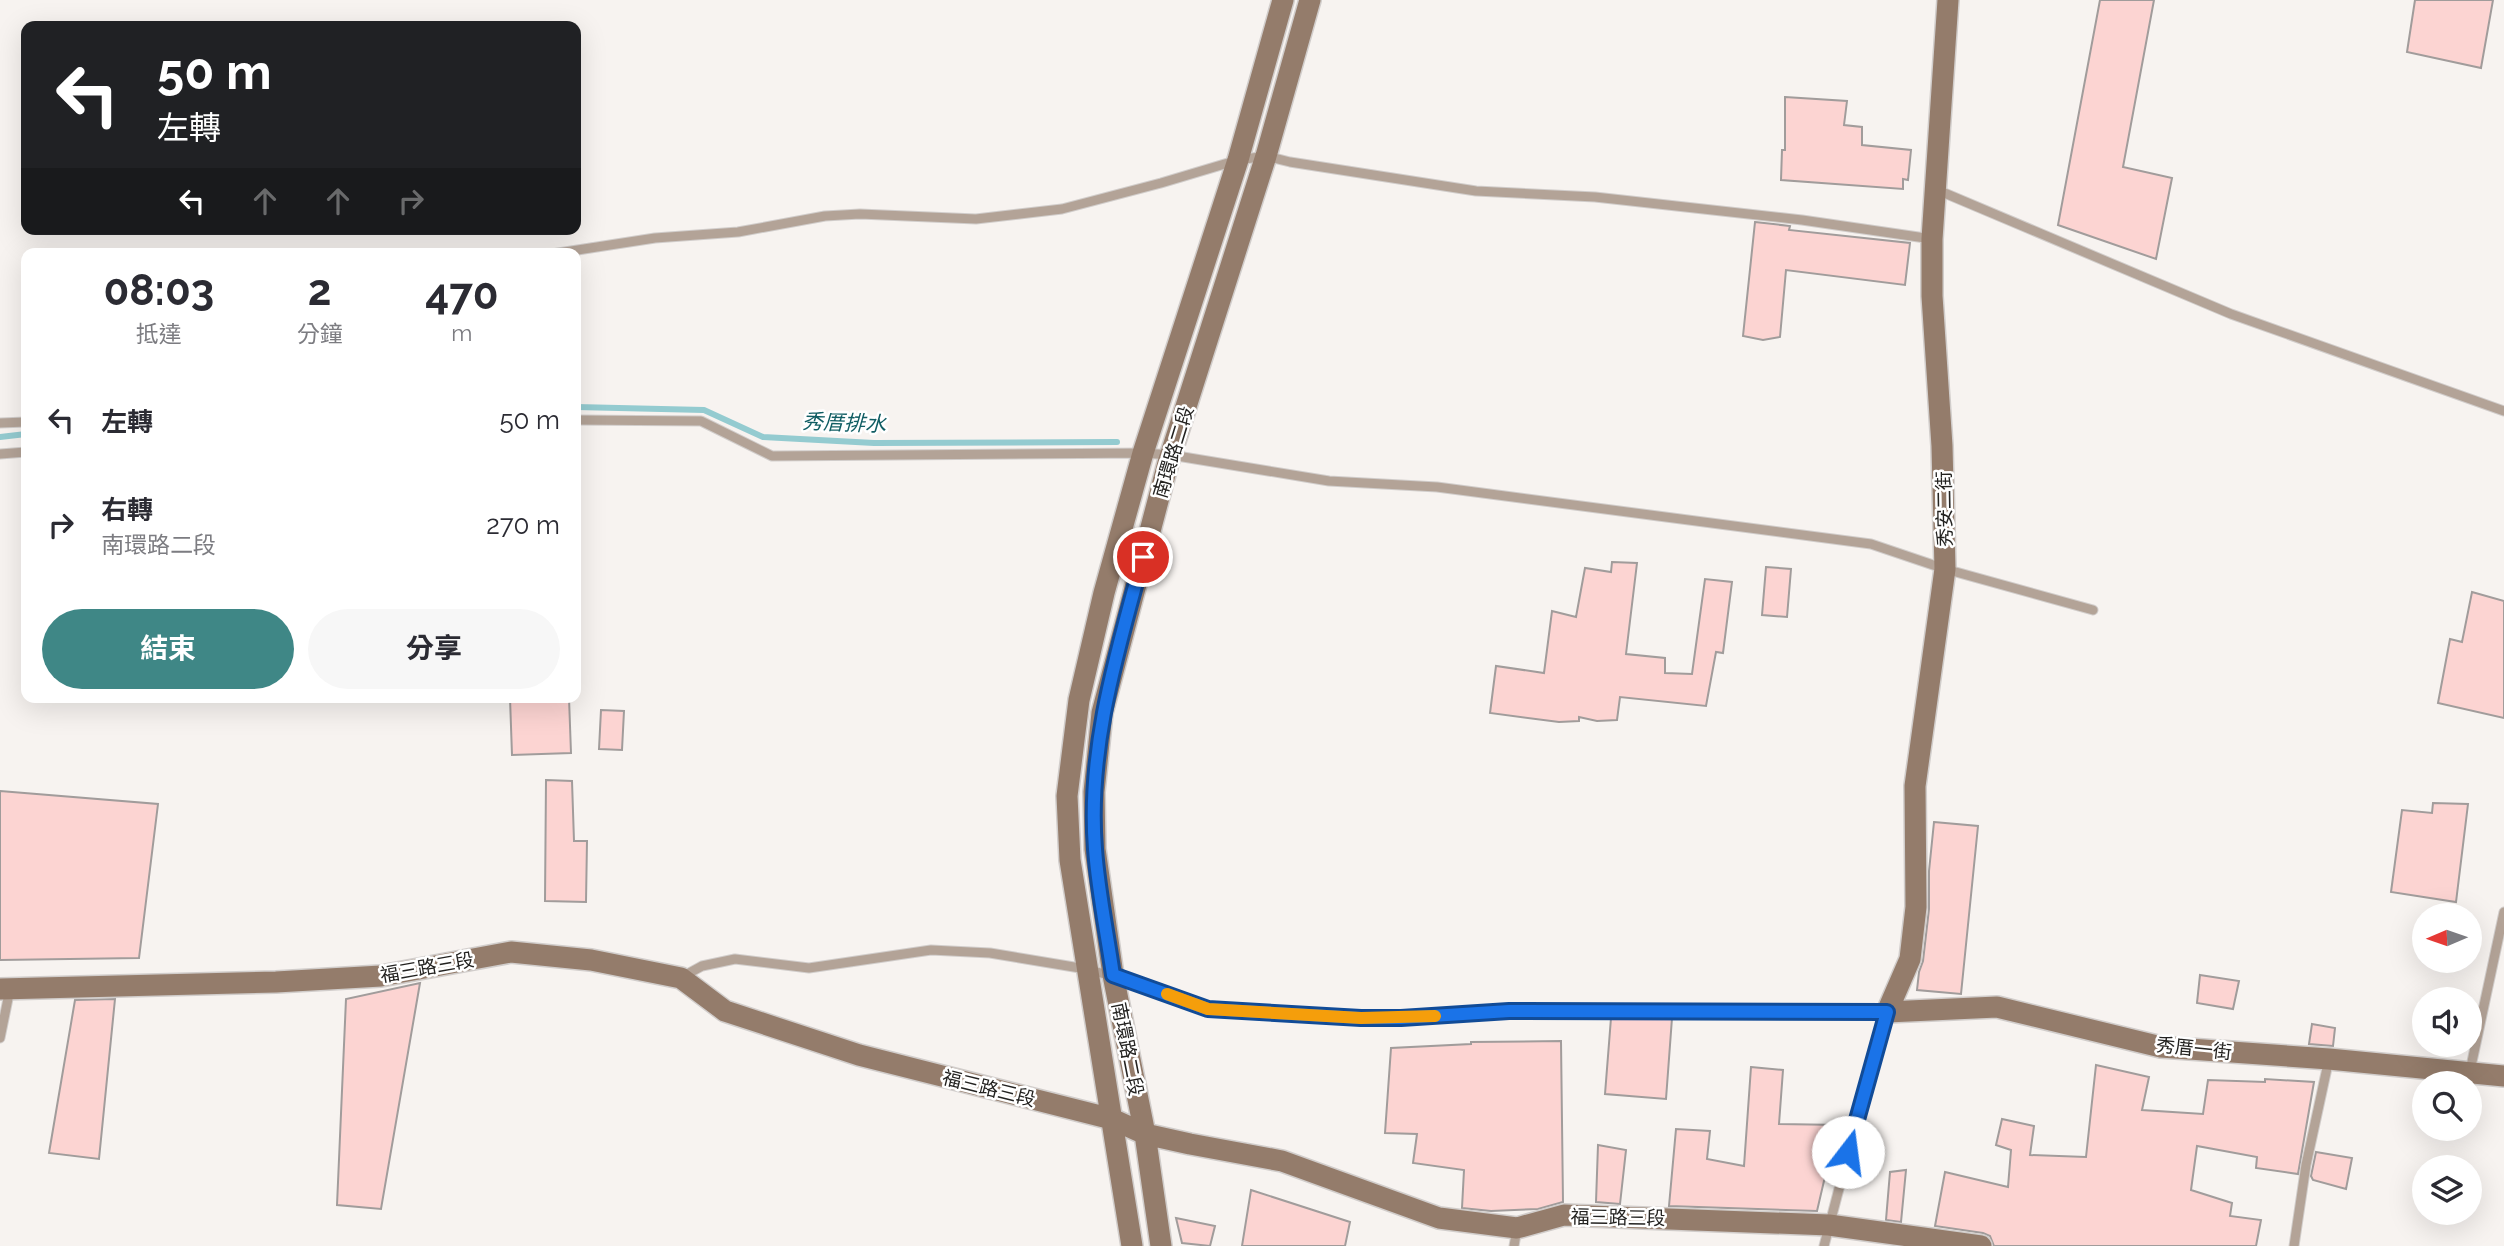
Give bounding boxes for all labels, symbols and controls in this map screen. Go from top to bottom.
text: 50 m [157,43,272,100]
icon: left [42,49,133,140]
text: 左轉 [157,109,221,146]
icon: left [173,182,211,220]
icon: ahead [246,182,284,220]
icon: ahead [319,182,357,220]
icon: right [392,182,430,220]
text: 08:03 [103,266,214,315]
text: 2 [308,266,332,315]
text: 470 [425,270,499,319]
text: m [451,319,472,346]
text: 抵達 [136,320,182,347]
text: 分鐘 [297,320,343,347]
icon: left [42,401,80,439]
street label: 南環路二段 [1149,403,1197,501]
text: 50 m [499,405,560,435]
text: 左轉 [101,407,153,437]
water label: 秀厝排水 [802,409,887,436]
street label: 秀安二街 [1932,471,1956,547]
text: 右轉 [101,495,153,525]
icon: right [42,506,80,544]
text: 270 m [486,510,560,540]
pin [1113,527,1173,587]
text: 南環路二段 [101,531,216,558]
icon: arrive [1124,538,1162,576]
button: 結束 [42,609,294,689]
button: 分享 [308,609,560,689]
north arrow [2412,903,2482,973]
map controls [2412,903,2482,1225]
street label: 福三路三段 [378,948,476,986]
button: sound [2412,987,2482,1057]
street label: 南環路二段 [1108,1000,1148,1098]
street label: 秀厝一街 [2155,1033,2233,1063]
street label: 福三路三段 [940,1066,1038,1110]
button: search [2412,1071,2482,1141]
position arrow [1811,1115,1885,1189]
button: layers [2412,1155,2482,1225]
street label: 福三路三段 [1570,1205,1666,1229]

